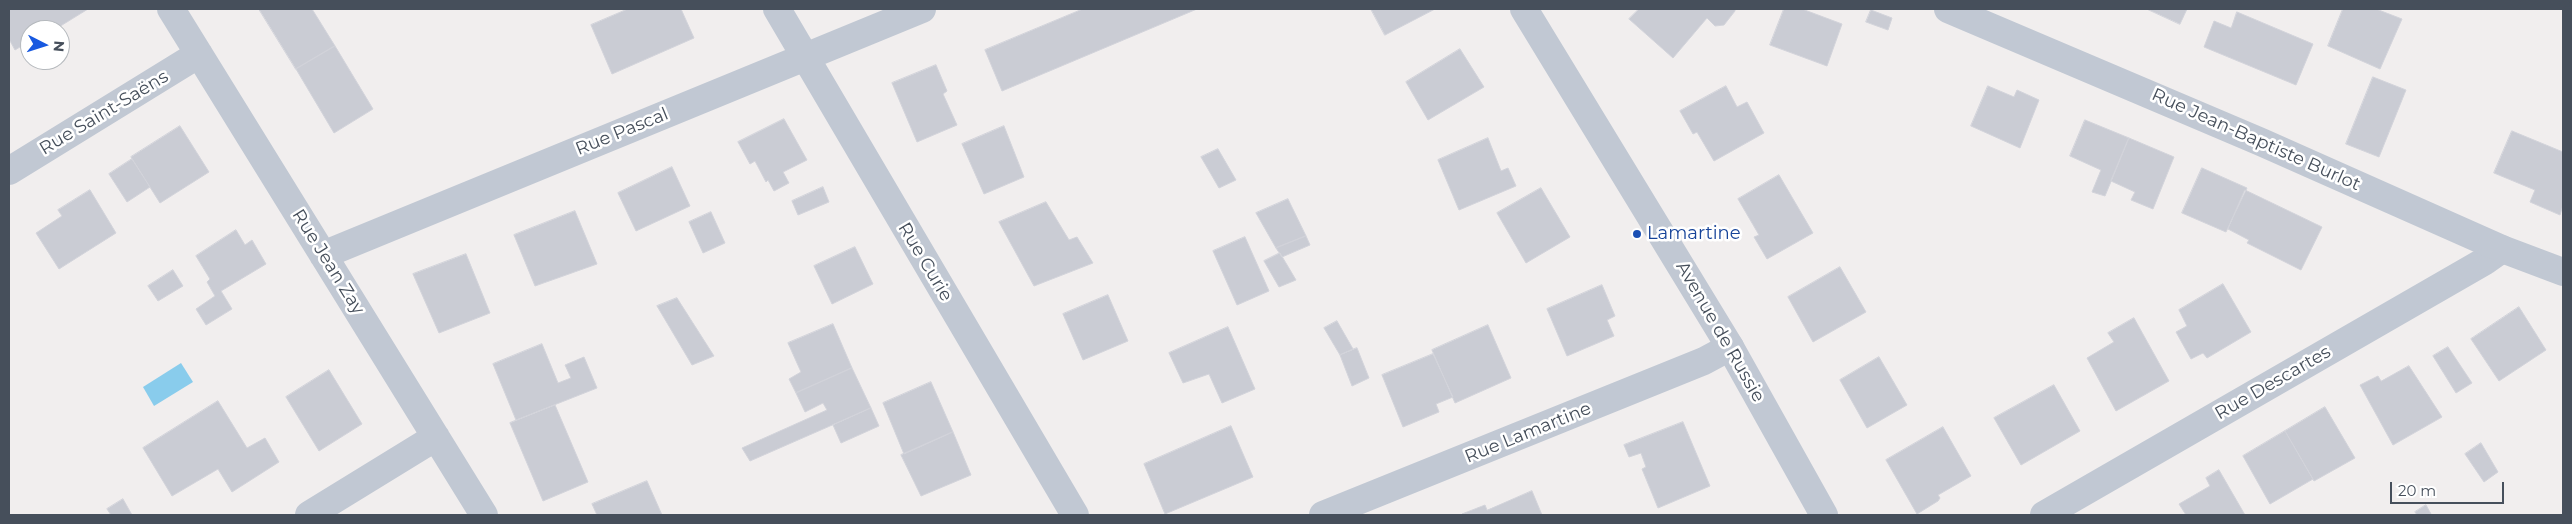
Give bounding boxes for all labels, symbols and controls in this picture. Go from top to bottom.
north arrow [20,20,70,70]
text: N [49,40,68,53]
street label: Rue Saint-Saëns [36,66,172,160]
street label: Rue Jean-Baptiste Burlot [2148,84,2364,196]
street label: Rue Pascal [572,104,672,160]
street label: Rue Jean Zay [287,206,369,318]
street label: Rue Curie [893,219,957,305]
place label: Lamartine [1647,223,1741,245]
marker: Lamartine [1631,228,1643,240]
street label: Avenue de Russie [1671,258,1769,406]
street label: Rue Descartes [2211,341,2335,425]
street label: Rue Lamartine [1462,398,1594,468]
scale bar [2392,472,2506,504]
text: 20 m [2398,481,2436,500]

